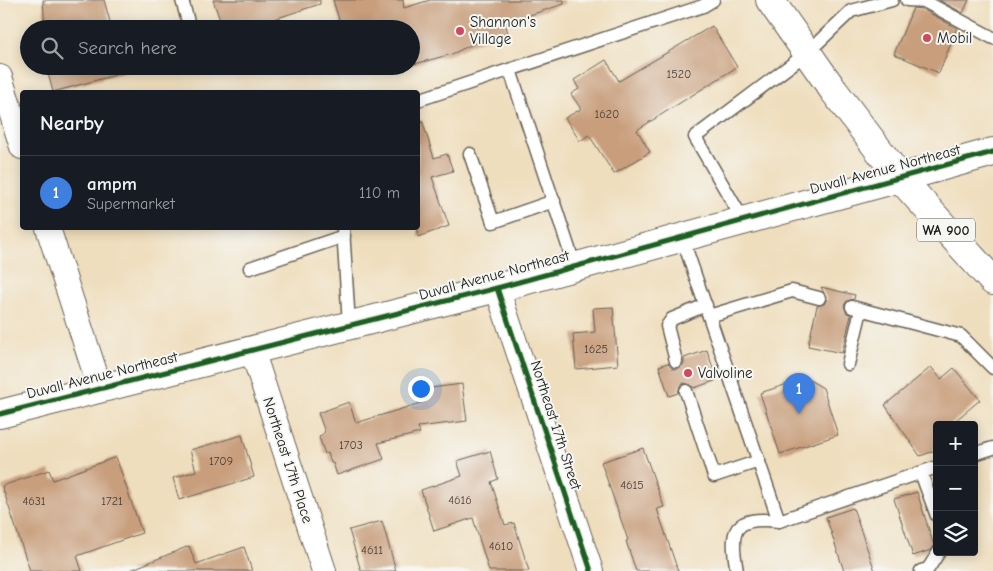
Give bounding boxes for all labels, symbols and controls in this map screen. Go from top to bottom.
place label: Shannon's Village [470,13,536,48]
search box [20,20,420,75]
marker: Shannon's Village [454,25,466,37]
place label: Mobil [937,29,972,47]
marker: Mobil [921,32,933,44]
icon: search [38,34,66,62]
text: Search here [78,37,177,59]
house number: 1520 [667,67,691,81]
house number: 1620 [595,107,619,121]
text: Nearby [40,111,104,135]
street label: Duvall Avenue Northeast [808,140,963,198]
text: ampm [87,173,137,195]
text: 1 [53,184,59,202]
text: 110 m [359,184,400,202]
text: Supermarket [87,195,175,213]
road number: WA 900 [917,218,975,242]
street label: Duvall Avenue Northeast [417,246,572,304]
house number: 1625 [584,342,608,356]
street label: Duvall Avenue Northeast [25,347,180,402]
street label: Northeast 17th Street [527,358,586,493]
place label: Valvoline [698,364,753,382]
marker: Valvoline [682,367,694,379]
pin: 1 [783,373,815,414]
your location [408,376,434,402]
street label: Northeast 17th Place [259,395,317,526]
map controls [933,421,978,556]
button: + [933,421,978,466]
house number: 1703 [339,438,363,452]
house number: 1709 [209,454,233,468]
button: − [933,466,978,511]
house number: 4615 [620,478,644,492]
house number: 4616 [448,493,472,507]
house number: 4631 [22,494,46,508]
house number: 1721 [101,494,123,508]
button: layers [933,511,978,556]
house number: 4610 [489,539,513,553]
house number: 4611 [361,543,383,557]

